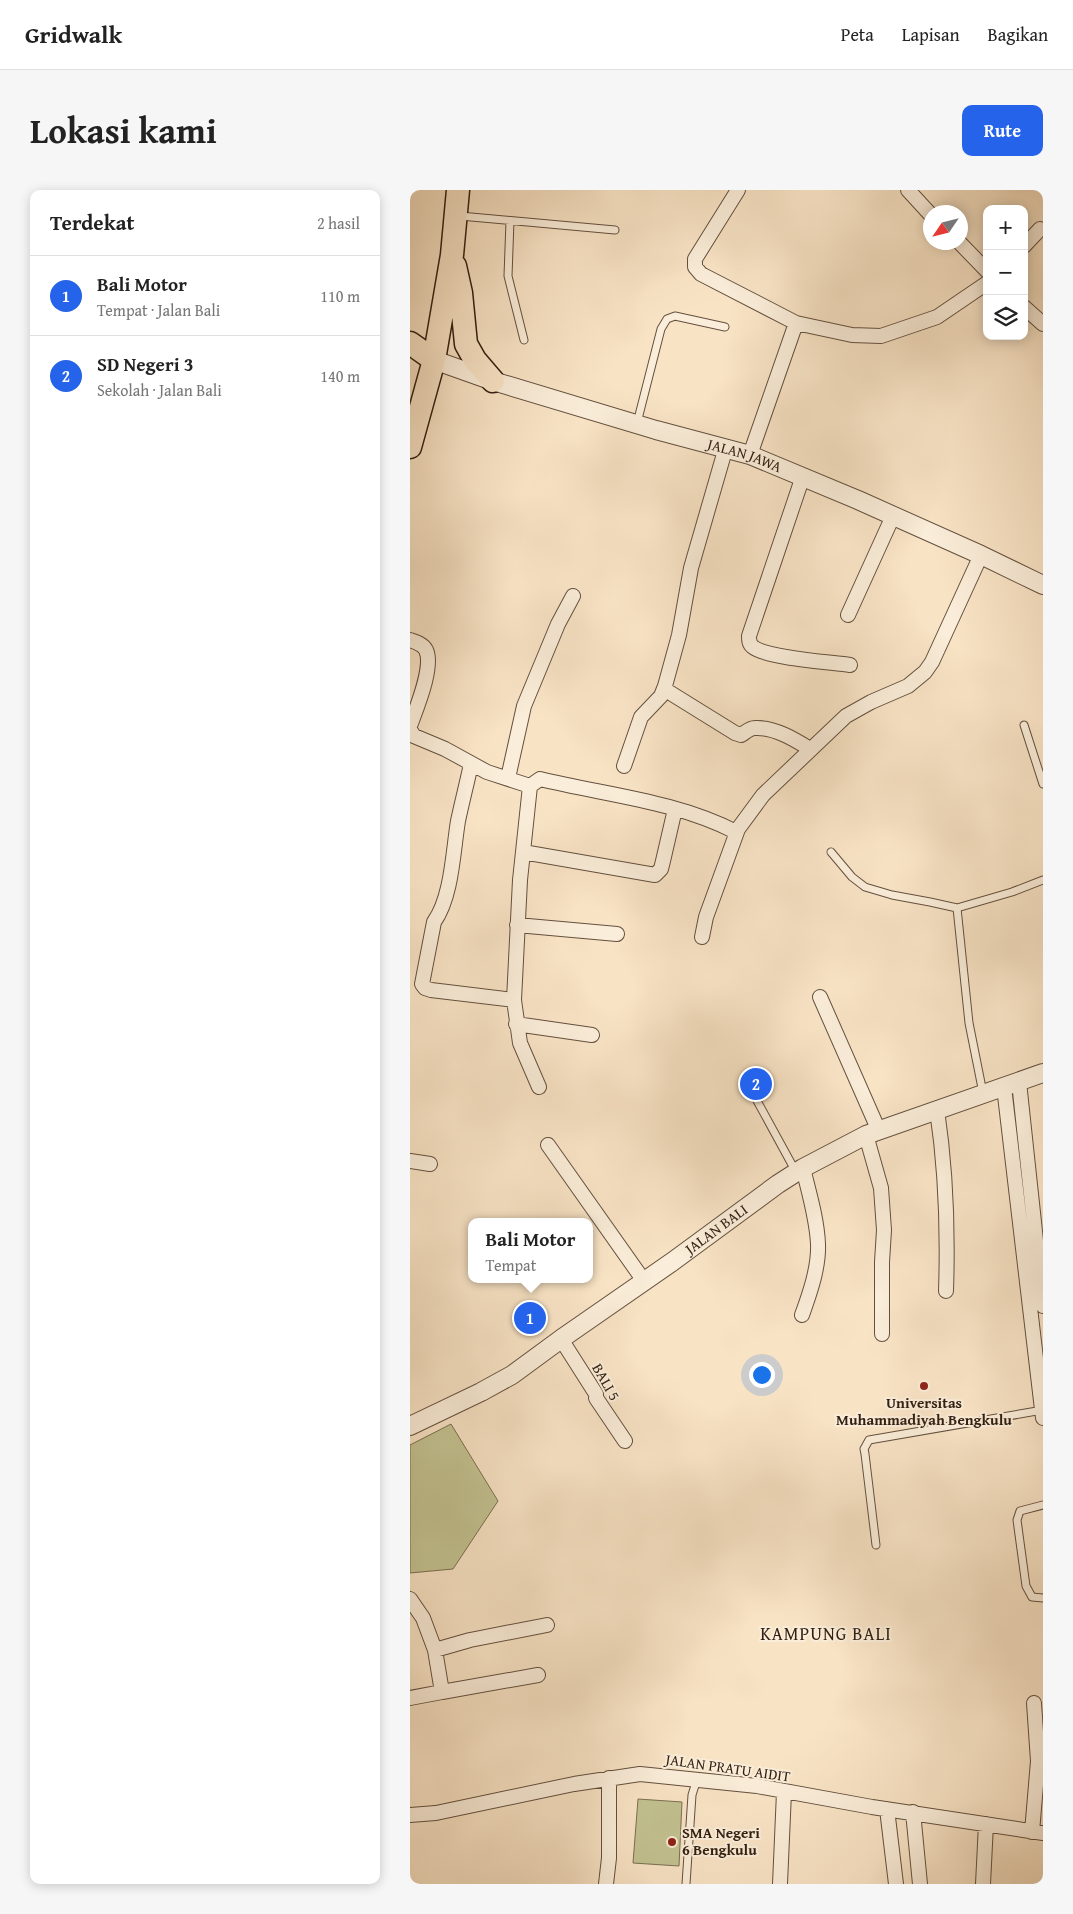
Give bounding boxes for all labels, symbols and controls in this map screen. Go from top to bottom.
text: Gridwalk [25,17,122,52]
text: Peta [841,21,874,48]
text: Lapisan [902,21,960,48]
text: Bagikan [988,21,1048,48]
text: Lokasi kami [30,105,217,156]
button: Rute [962,105,1043,156]
north arrow [923,205,968,250]
map controls [983,205,1028,340]
button: + [983,205,1028,250]
text: Terdekat [50,207,134,238]
text: 2 hasil [317,211,360,235]
button: − [983,250,1028,295]
text: Bali Motor [97,270,187,298]
text: 1 [62,284,70,308]
text: 110 m [320,284,360,308]
button: layers [983,295,1028,340]
text: Tempat · Jalan Bali [97,298,220,322]
text: SD Negeri 3 [97,350,194,378]
text: 2 [62,364,70,388]
text: 140 m [320,364,360,388]
text: Sekolah · Jalan Bali [97,378,222,402]
street label: JALAN JAWA [703,433,785,477]
pin: 2 [740,1065,772,1103]
street label: JALAN BALI [679,1199,752,1260]
popup [468,1218,593,1283]
text: Bali Motor [486,1225,575,1253]
text: Tempat [486,1253,536,1277]
pin: 1 [514,1299,546,1337]
street label: BALI 5 [587,1359,626,1404]
your location [749,1362,775,1388]
marker: Universitas Muhammadiyah Bengkulu [918,1380,930,1392]
place label: Universitas Muhammadiyah Bengkulu [836,1392,1012,1430]
district label: KAMPUNG BALI [760,1620,892,1647]
street label: JALAN PRATU AIDIT [662,1748,792,1787]
place label: SMA Negeri 6 Bengkulu [682,1822,760,1860]
marker: SMA Negeri 6 Bengkulu [666,1836,678,1848]

